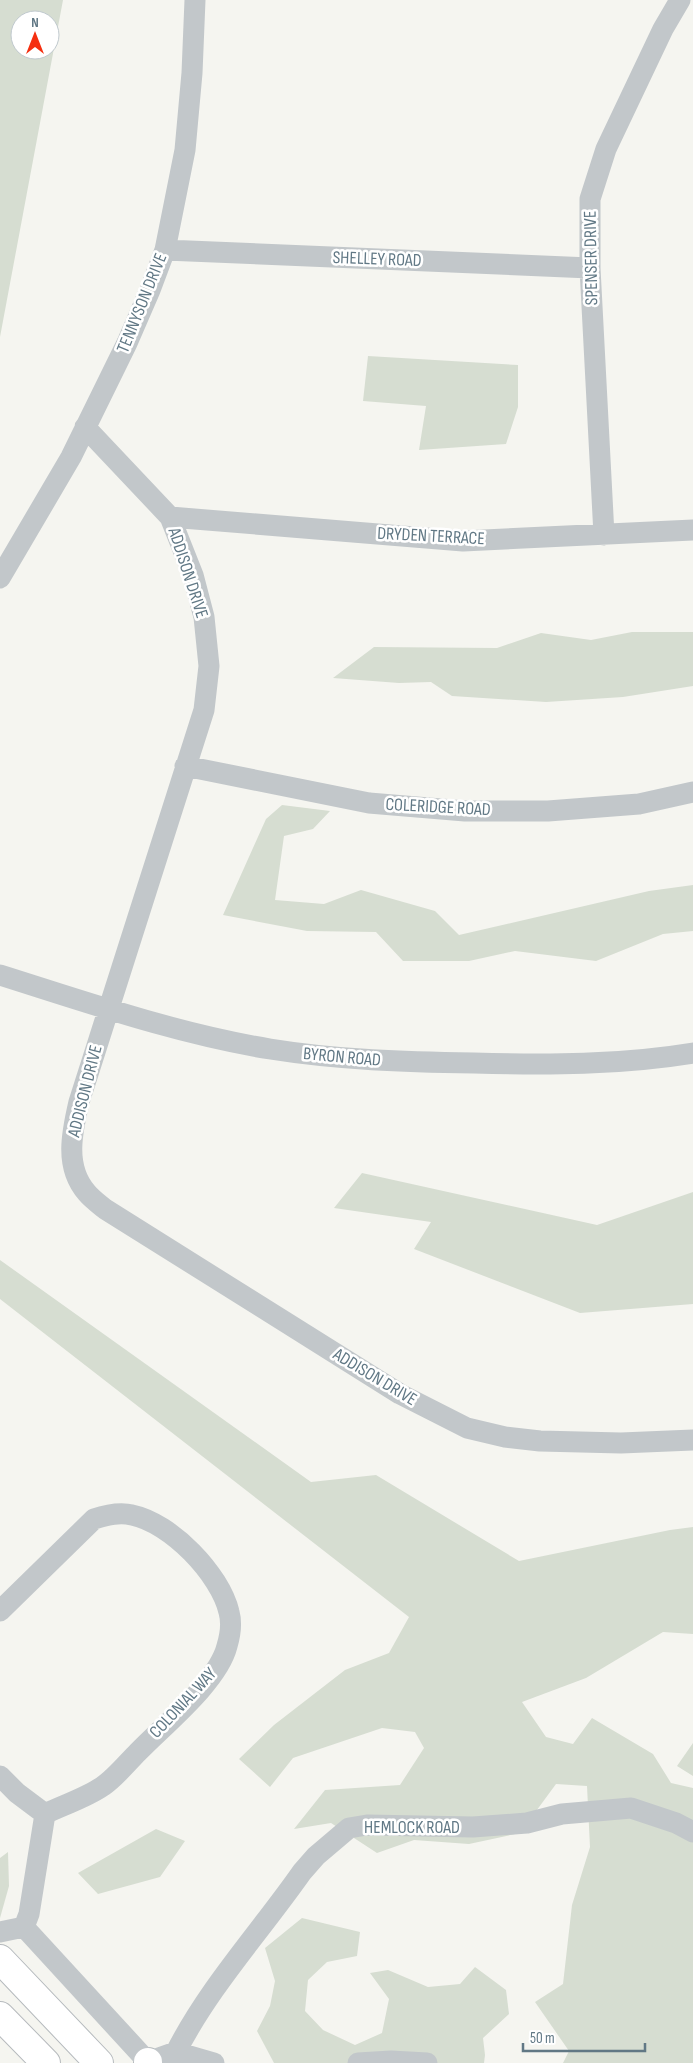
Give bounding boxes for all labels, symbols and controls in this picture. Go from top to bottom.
north arrow [10,10,60,60]
text: N [31,14,39,31]
street label: SPENSER DRIVE [580,211,602,305]
street label: SHELLEY ROAD [332,247,422,271]
street label: TENNYSON DRIVE [113,250,171,356]
street label: DRYDEN TERRACE [377,523,485,549]
street label: ADDISON DRIVE [163,524,213,621]
street label: COLERIDGE ROAD [385,794,491,820]
street label: ADDISON DRIVE [63,1043,107,1140]
street label: BYRON ROAD [302,1043,382,1071]
street label: ADDISON DRIVE [328,1343,421,1410]
street label: COLONIAL WAY [145,1663,221,1743]
street label: HEMLOCK ROAD [364,1817,460,1838]
scale bar [523,2020,646,2052]
text: 50 m [530,2029,555,2048]

